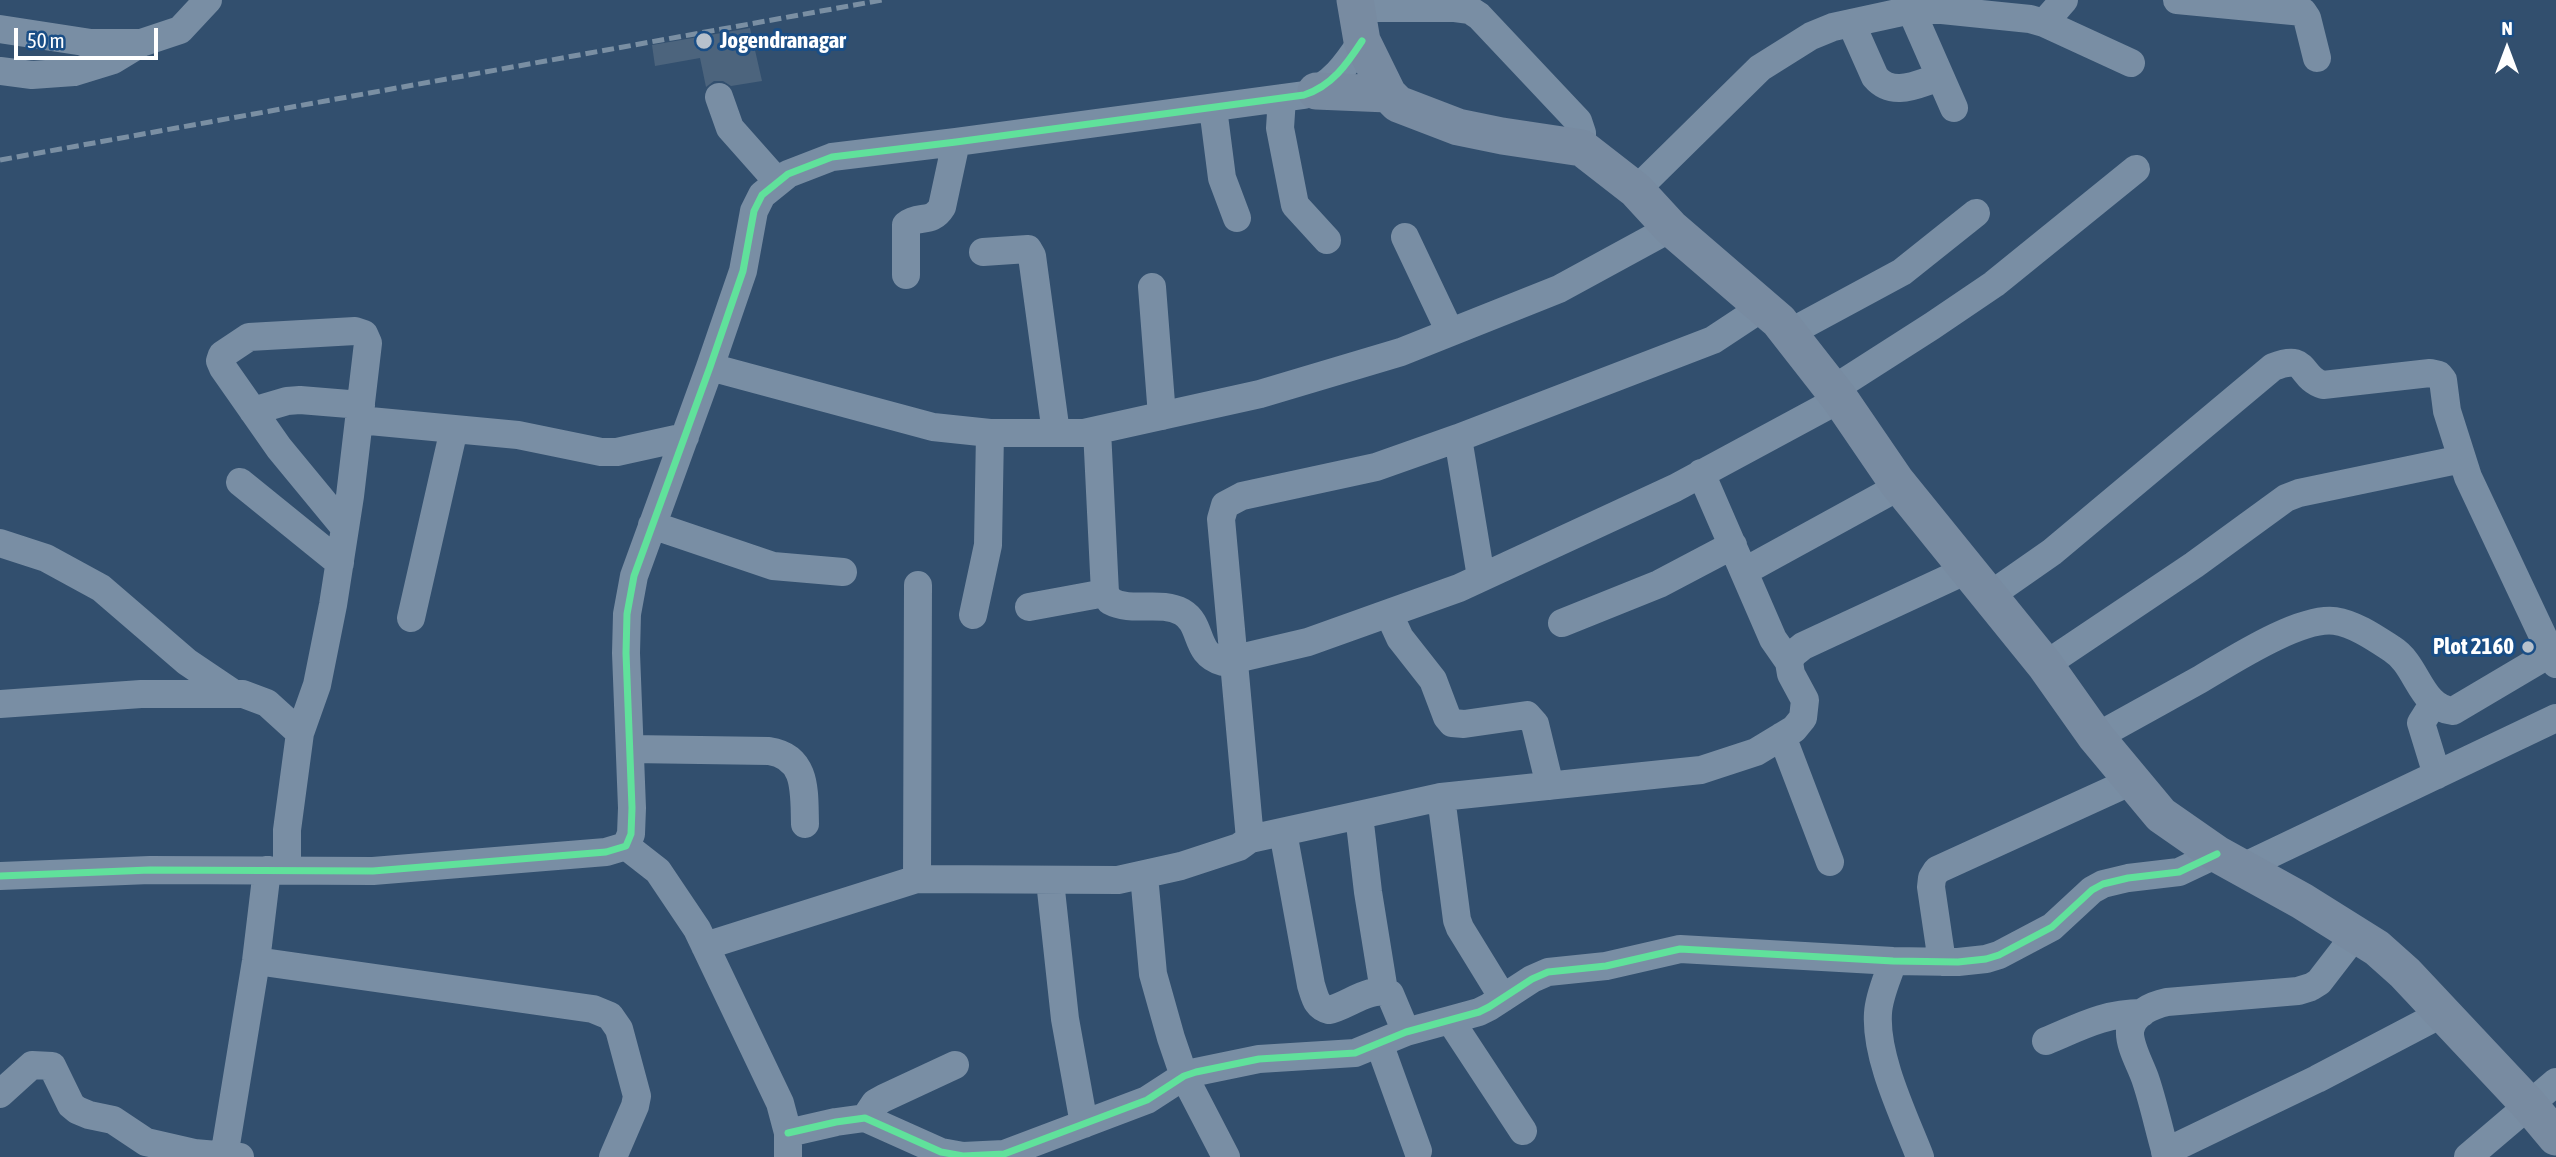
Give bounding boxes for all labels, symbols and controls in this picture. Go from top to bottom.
scale bar [18,14,161,58]
north arrow [2472,14,2542,84]
text: N [2501,17,2513,39]
place label: Jogendranagar [720,27,846,55]
text: 50 m [27,28,65,52]
marker: Jogendranagar [694,31,714,51]
place label: Plot 2160 [2433,633,2514,661]
marker: Plot 2160 [2520,639,2536,655]

